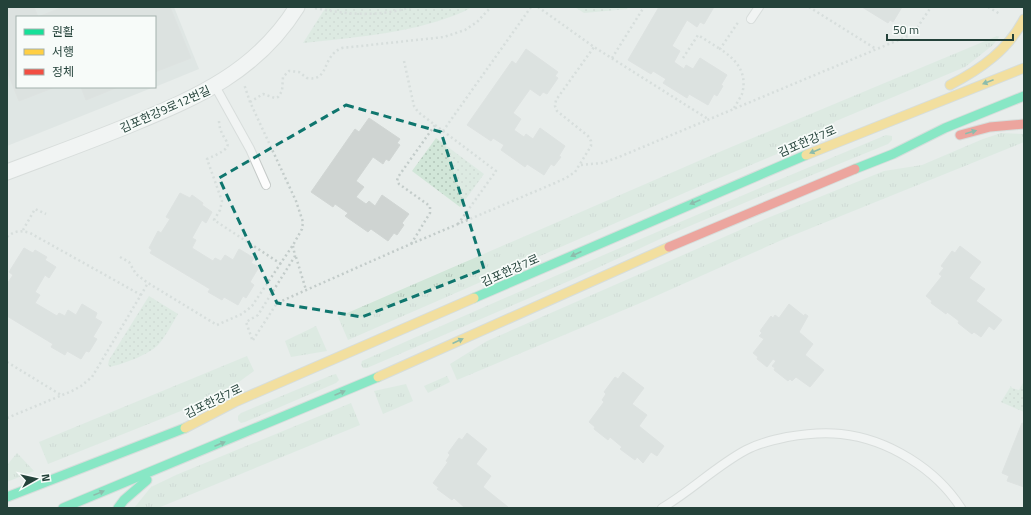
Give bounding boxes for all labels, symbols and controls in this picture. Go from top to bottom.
legend [16,16,156,88]
scale bar [887,16,1013,42]
text: 50 m [893,20,919,39]
text: 원활 [52,22,74,41]
text: 서행 [52,42,74,61]
text: 정체 [52,62,74,81]
one-way arrow [981,79,993,85]
street label: 김포한강9로12번길 [117,81,213,137]
street label: 김포한강7로 [775,120,839,162]
one-way arrow [965,129,977,135]
one-way arrow [809,148,820,154]
one-way arrow [689,200,701,206]
street label: 김포한강7로 [478,249,542,291]
one-way arrow [571,251,582,257]
one-way arrow [453,338,464,344]
street label: 김포한강7로 [181,379,245,423]
one-way arrow [334,390,346,396]
one-way arrow [214,441,225,447]
north arrow [16,459,56,499]
text: N [37,473,54,482]
one-way arrow [94,490,106,496]

